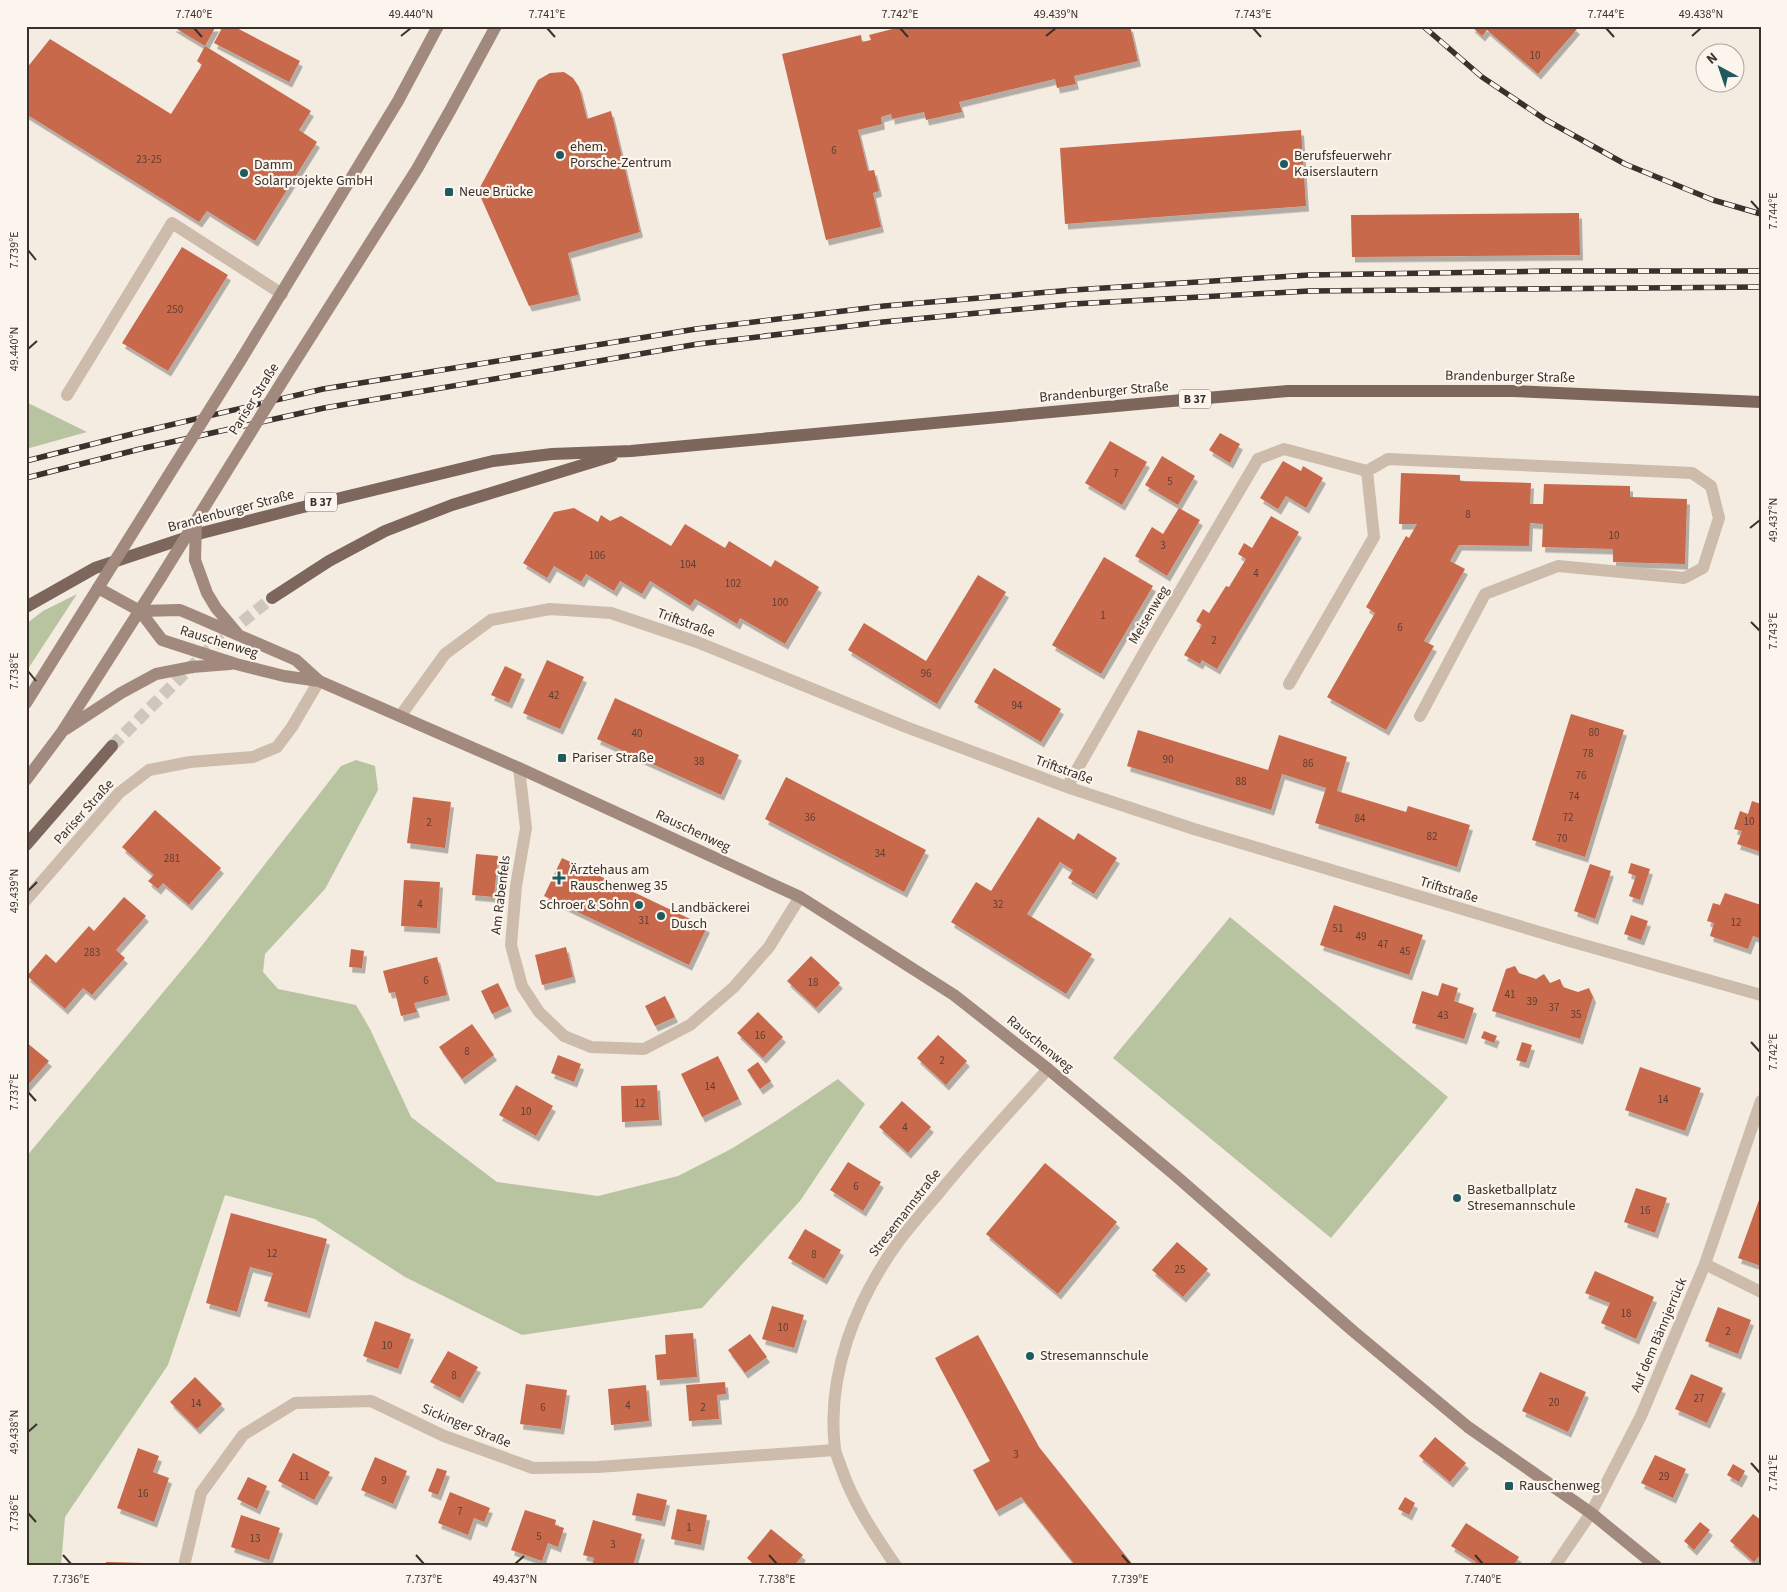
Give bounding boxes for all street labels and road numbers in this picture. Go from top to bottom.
street label: Pariser Straße [224,359,284,439]
street label: Brandenburger Straße [1445,366,1575,388]
street label: Brandenburger Straße [1038,376,1170,408]
road number: B 37 [1179,389,1211,408]
street label: Brandenburger Straße [166,485,296,537]
road number: B 37 [305,492,337,512]
street label: Meisenweg [1124,582,1174,648]
street label: Triftstraße [654,603,718,643]
street label: Rauschenweg [177,621,261,663]
street label: Triftstraße [1032,750,1096,790]
street label: Pariser Straße [49,775,119,849]
street label: Rauschenweg [652,805,734,857]
street label: Am Rabenfels [486,854,516,936]
street label: Triftstraße [1417,872,1481,908]
street label: Rauschenweg [1002,1011,1078,1077]
street label: Stresemannstraße [864,1165,946,1261]
street label: Auf dem Bännjerrück [1626,1275,1692,1395]
street label: Sickinger Straße [418,1399,514,1453]

